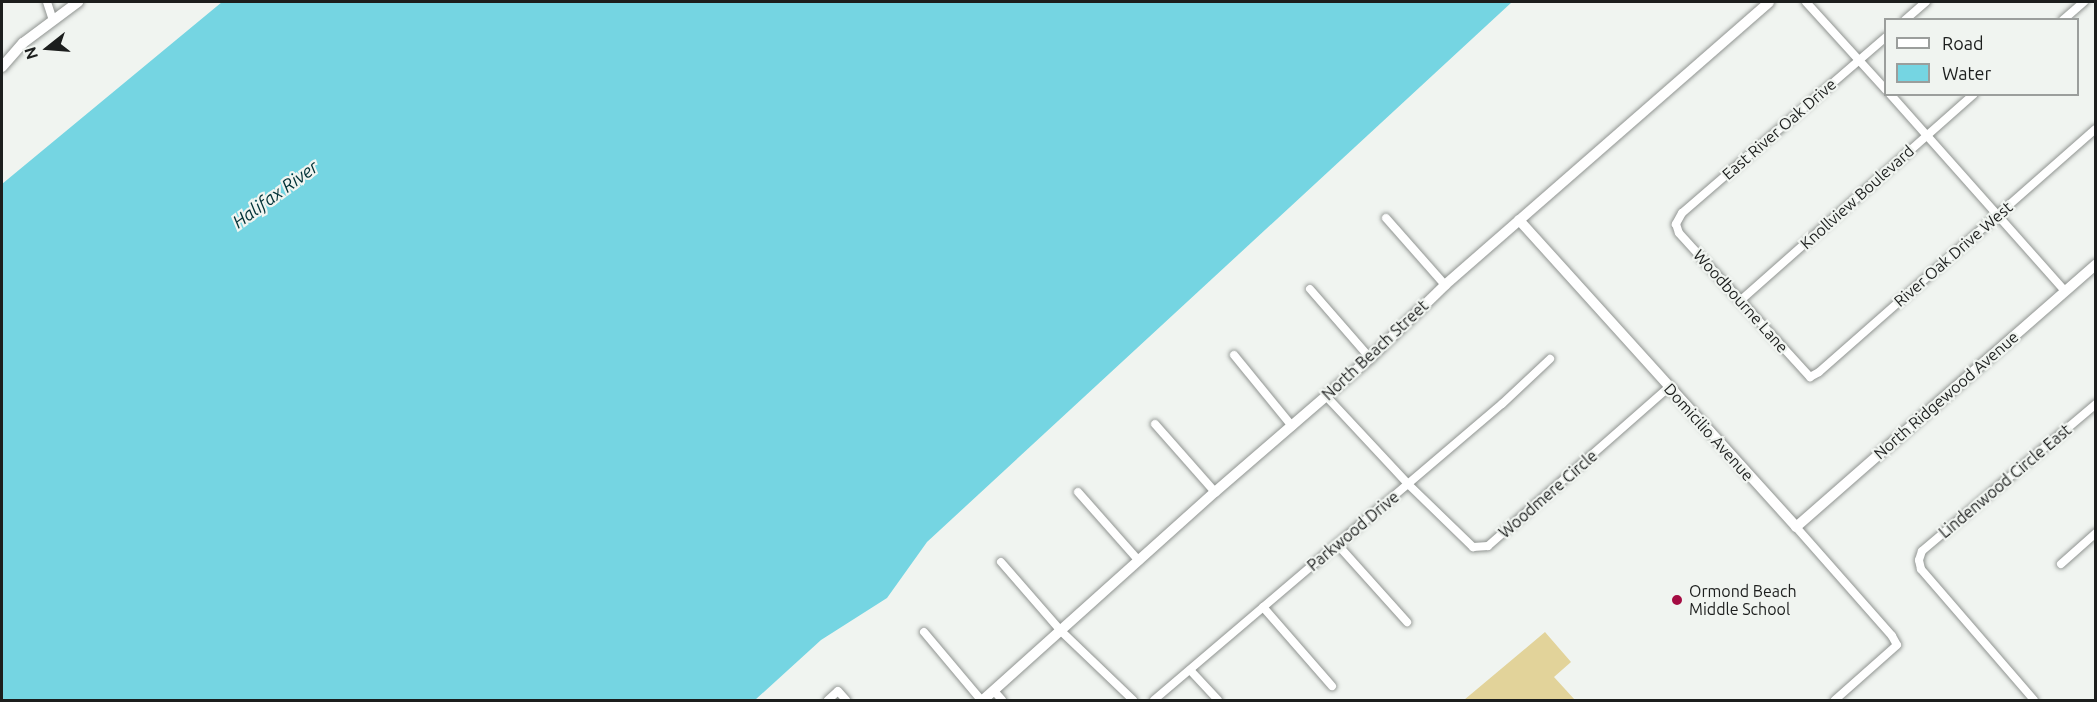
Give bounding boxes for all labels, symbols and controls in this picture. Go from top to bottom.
north arrow [18,18,78,78]
legend [1884,18,2079,96]
text: Road [1942,33,1984,53]
text: N [20,45,41,62]
text: Water [1942,63,1991,83]
street label: East River Oak Drive [1718,74,1840,184]
street label: Knollview Boulevard [1796,141,1918,253]
water label: Halifax River [228,156,322,232]
street label: River Oak Drive West [1890,197,2016,311]
street label: Woodbourne Lane [1690,245,1792,357]
street label: North Beach Street [1318,296,1432,404]
street label: North Ridgewood Avenue [1870,327,2022,463]
street label: Domicilio Avenue [1660,379,1758,485]
street label: Lindenwood Circle East [1935,420,2075,542]
street label: Woodmere Circle [1495,446,1601,542]
street label: Parkwood Drive [1303,487,1403,575]
place label: Ormond Beach Middle School [1689,581,1797,619]
marker: Ormond Beach Middle School [1670,593,1684,607]

